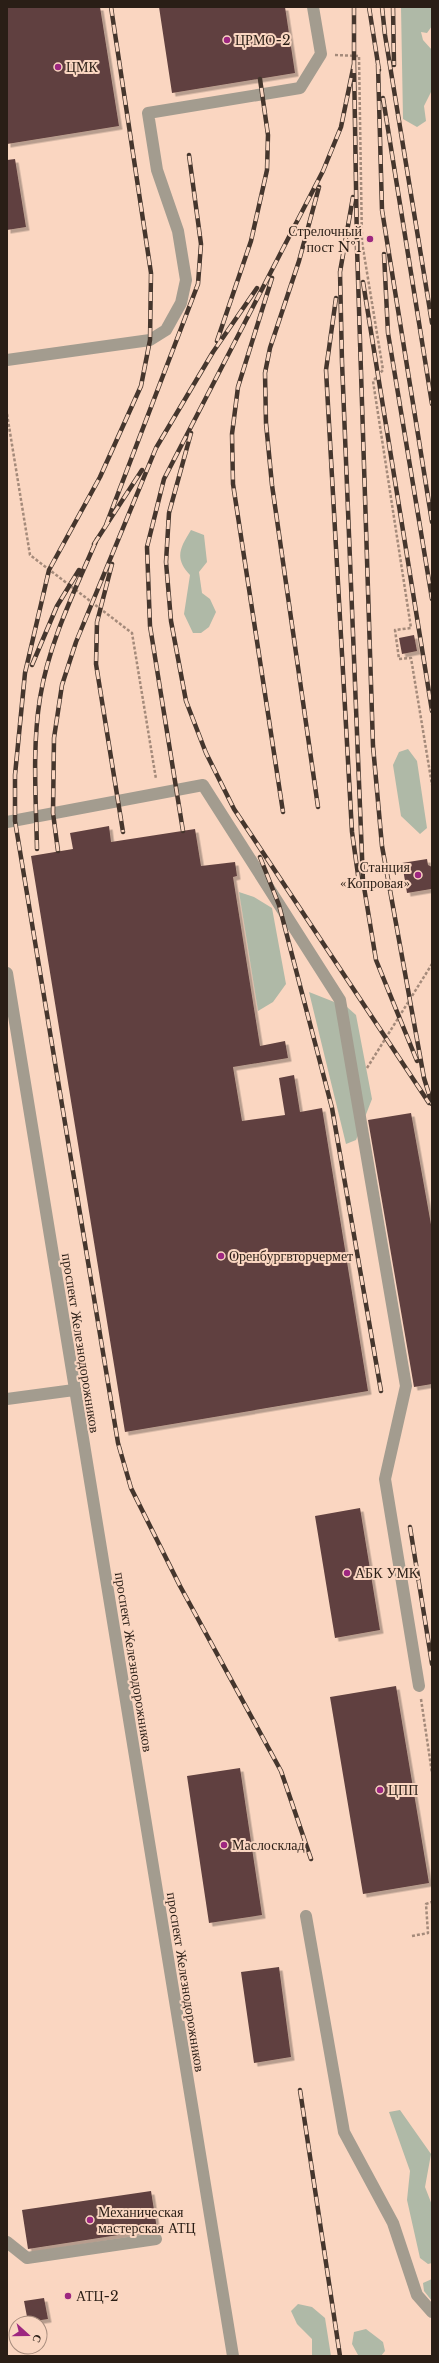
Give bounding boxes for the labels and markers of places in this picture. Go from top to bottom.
place label: ЦРМО-2 [235,31,291,49]
marker: ЦРМО-2 [222,35,232,45]
place label: ЦМК [66,58,99,76]
marker: ЦМК [53,62,63,72]
place label: Стрелочный пост №1 [288,222,363,256]
marker: Стрелочный пост №1 [365,234,375,244]
place label: Станция «Копровая» [340,858,411,892]
marker: Станция «Копровая» [413,870,423,880]
place label: Оренбургвторчермет [229,1247,353,1265]
marker: Оренбургвторчермет [216,1251,226,1261]
place label: АБК УМК [355,1564,419,1582]
marker: АБК УМК [342,1568,352,1578]
place label: ЦПП [388,1781,418,1799]
marker: ЦПП [375,1785,385,1795]
place label: Маслосклад [232,1836,305,1854]
marker: Маслосклад [219,1840,229,1850]
place label: Механическая мастерская АТЦ [98,2203,196,2237]
marker: Механическая мастерская АТЦ [85,2215,95,2225]
place label: АТЦ-2 [76,2287,119,2305]
marker: АТЦ-2 [63,2291,73,2301]

